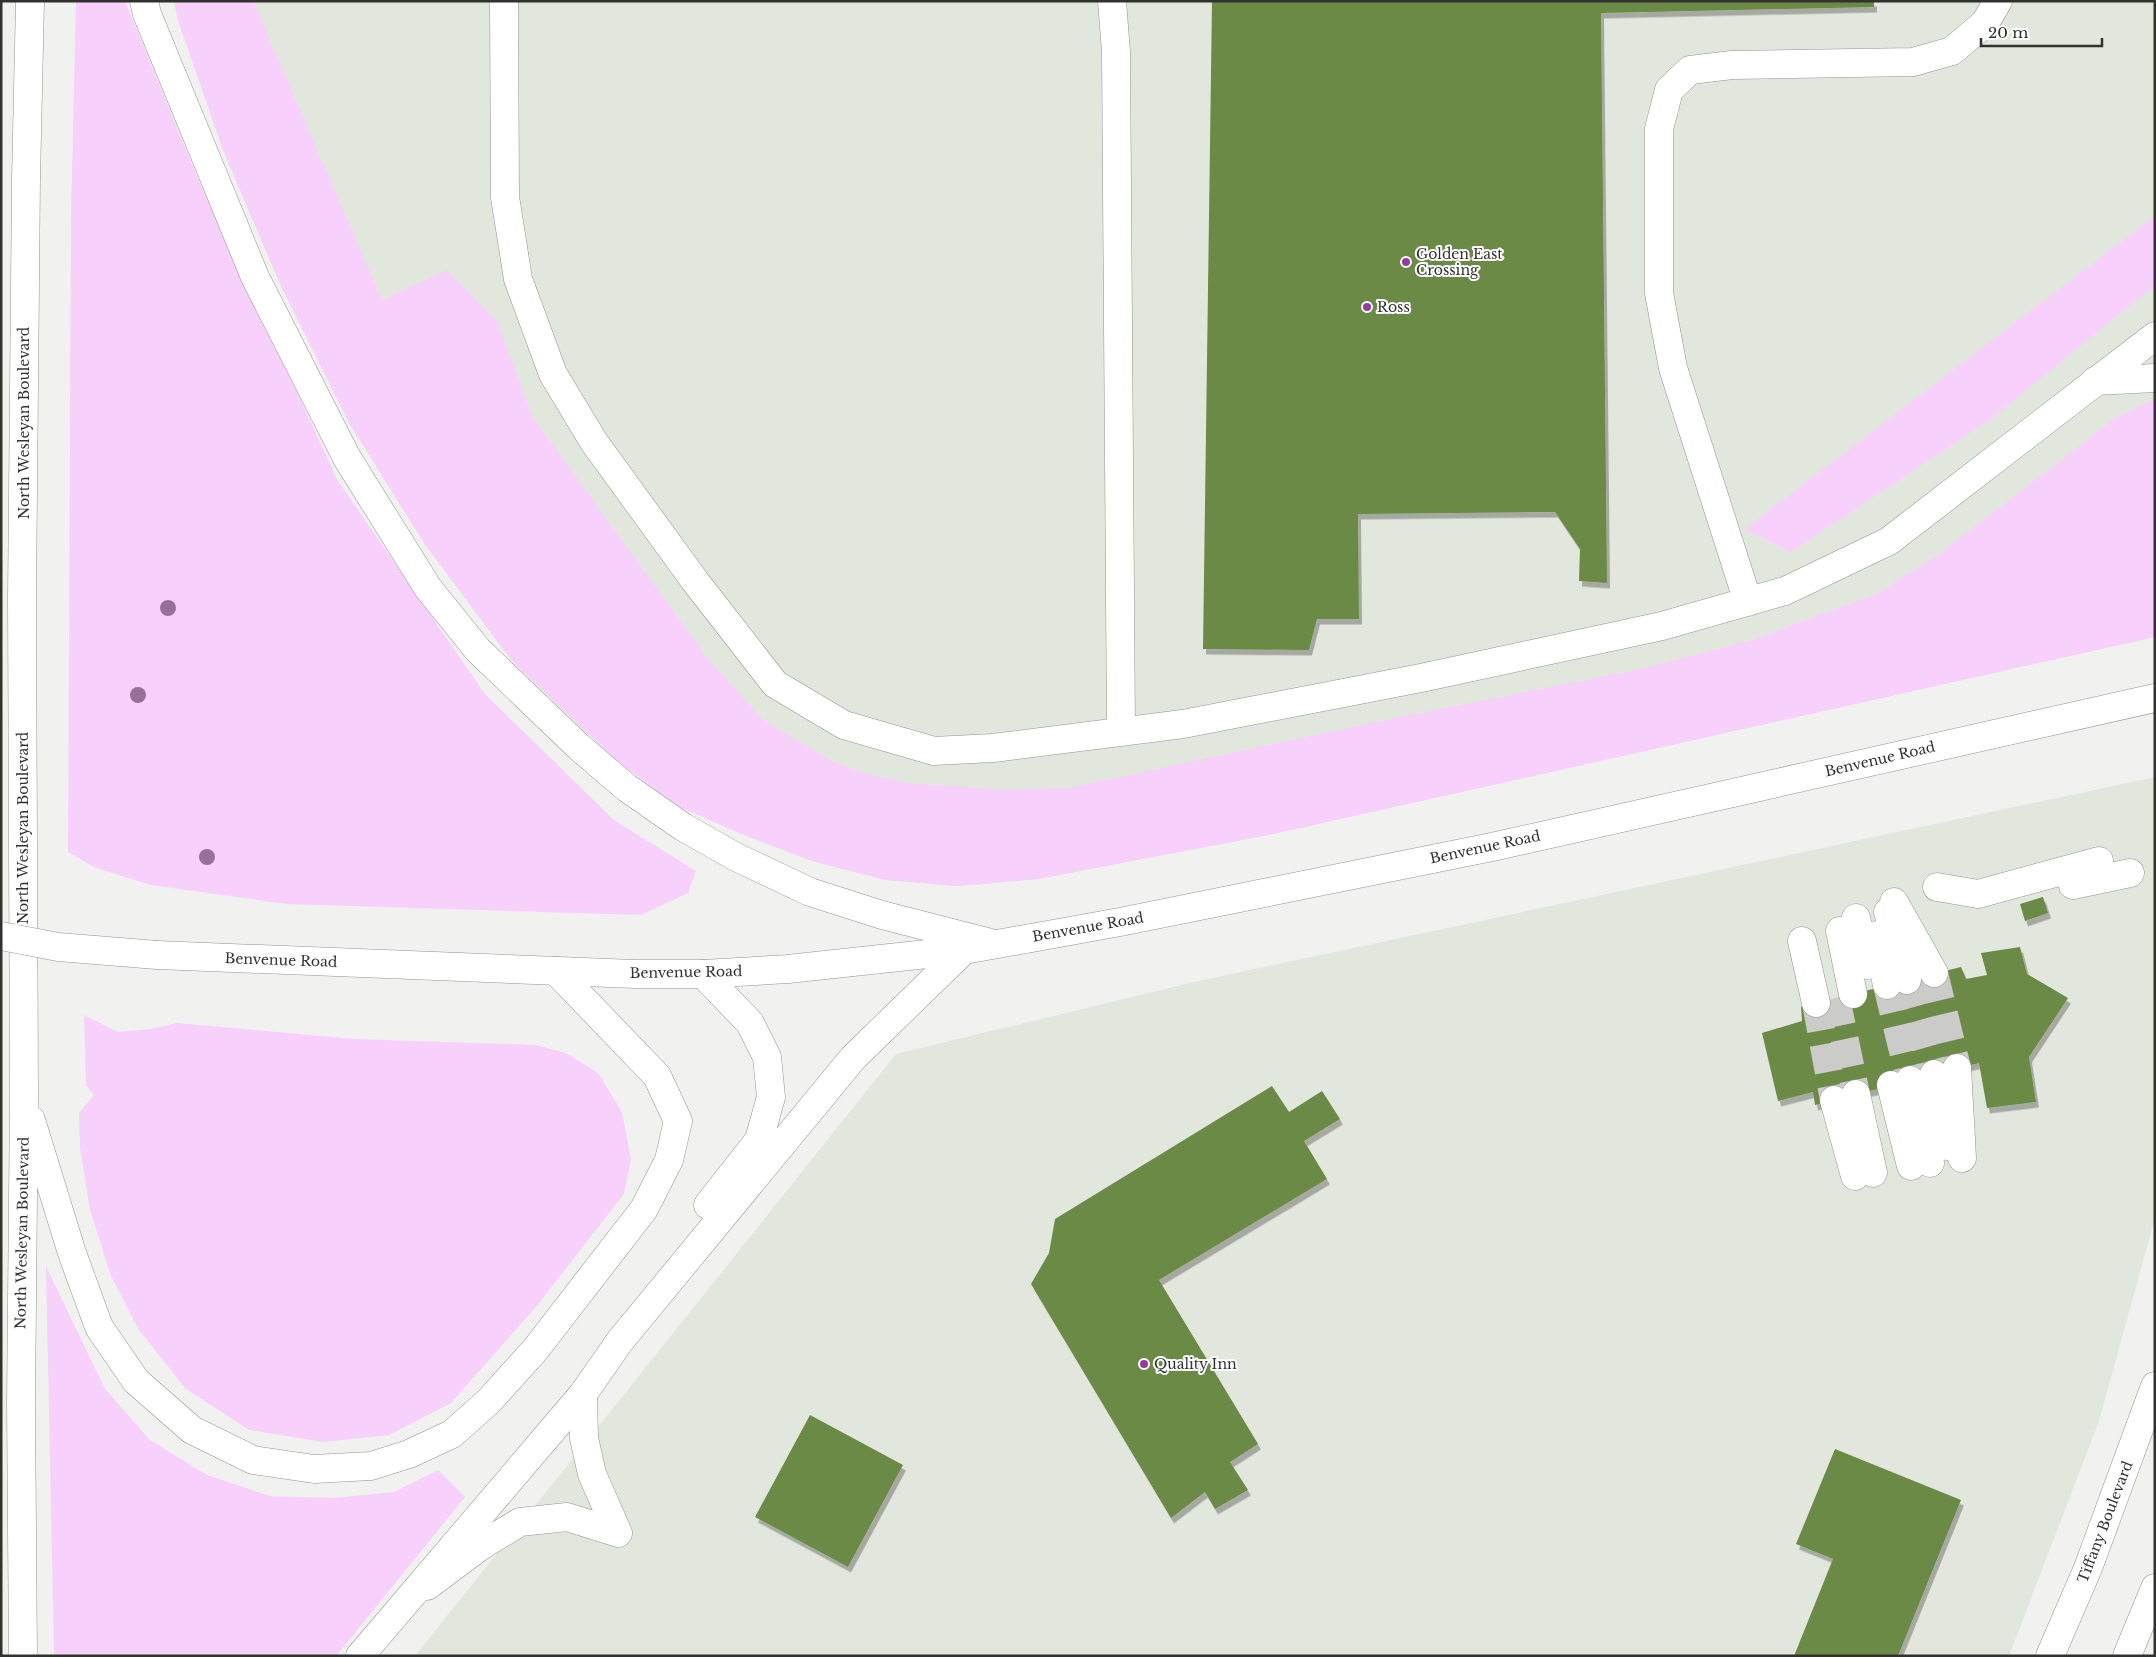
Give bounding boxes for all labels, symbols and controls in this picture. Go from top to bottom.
scale bar [1981,15,2102,47]
text: 20 m [1988,23,2028,42]
place label: Golden East Crossing [1416,245,1503,279]
marker: Golden East Crossing [1400,256,1412,268]
place label: Ross [1377,298,1410,316]
marker: Ross [1361,301,1373,313]
street label: North Wesleyan Boulevard [15,326,33,519]
street label: North Wesleyan Boulevard [14,731,32,924]
street label: Benvenue Road [1823,737,1937,780]
street label: Benvenue Road [1428,826,1543,868]
street label: Benvenue Road [1031,908,1146,946]
street label: Benvenue Road [224,949,338,971]
street label: Benvenue Road [629,962,743,982]
street label: North Wesleyan Boulevard [11,1136,33,1329]
place label: Quality Inn [1154,1355,1237,1373]
marker: Quality Inn [1138,1358,1150,1370]
street label: Tiffany Boulevard [2073,1458,2137,1586]

